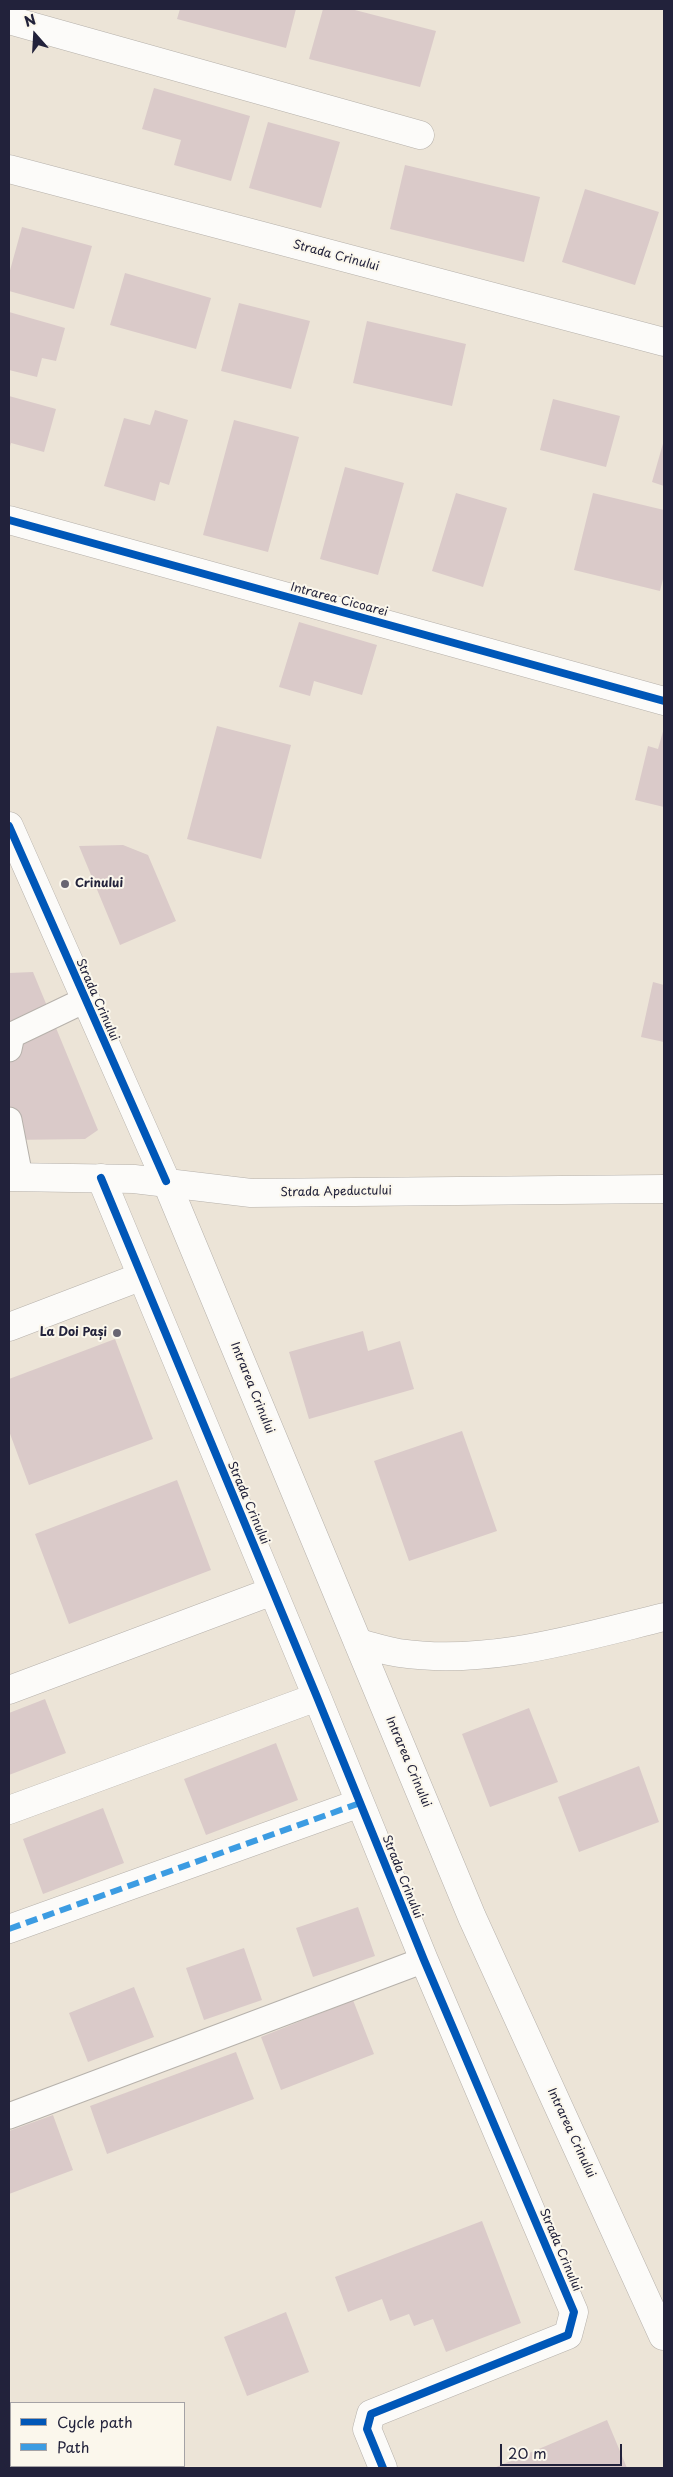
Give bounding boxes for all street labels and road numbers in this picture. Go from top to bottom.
street label: Strada Crinului [291,238,381,274]
street label: Intrarea Cicoarei [289,580,389,620]
street label: Strada Crinului [72,957,122,1043]
street label: Strada Apeductului [280,1184,392,1200]
street label: Intrarea Crinului [227,1340,277,1436]
street label: Strada Crinului [224,1459,272,1547]
street label: Intrarea Crinului [382,1714,434,1810]
street label: Strada Crinului [379,1833,425,1921]
street label: Intrarea Crinului [544,2086,598,2180]
street label: Strada Crinului [536,2206,584,2294]

